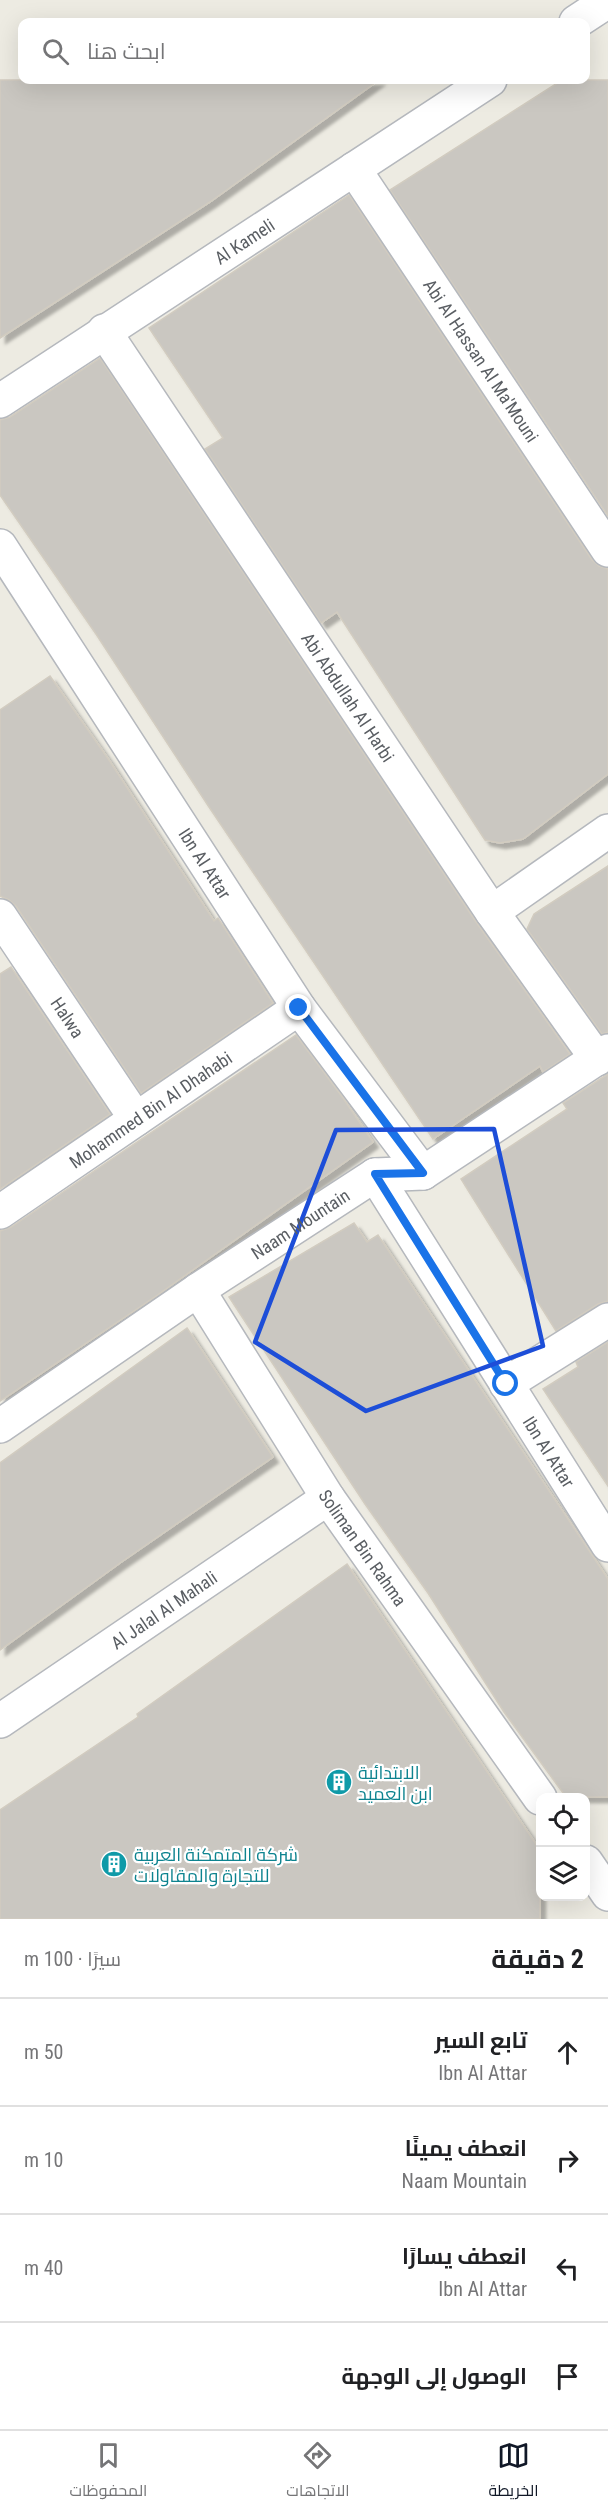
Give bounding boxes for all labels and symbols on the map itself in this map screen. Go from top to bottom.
street label: Al Kameli [210,214,278,268]
street label: Abi Al Hassan Al Ma'Mouni [420,275,543,446]
street label: Abi Abdullah Al Harbi [298,628,399,766]
street label: Ibn Al Attar [175,824,236,903]
street label: Halwa [47,993,89,1042]
route end [285,994,311,1020]
street label: Mohammed Bin Al Dhahabi [65,1047,236,1172]
street label: Naam Mountain [247,1184,353,1263]
route start [492,1370,518,1396]
street label: Ibn Al Attar [519,1412,580,1492]
street label: Soliman Bin Rahma [315,1486,411,1610]
street label: Al Jalal Al Mahali [107,1566,221,1653]
place label: الابتدائية ابن العميد [358,1762,433,1805]
building icon: الابتدائية ابن العميد [324,1767,354,1797]
place label: شركة المتمكنة العربية للتجارة والمقاولات [134,1844,298,1887]
building icon: شركة المتمكنة العربية للتجارة والمقاولات [99,1849,129,1879]

